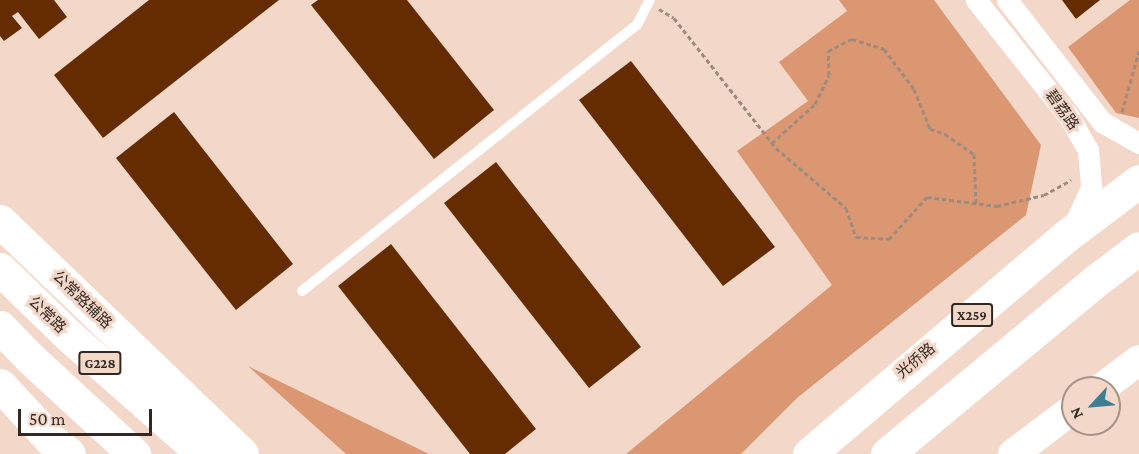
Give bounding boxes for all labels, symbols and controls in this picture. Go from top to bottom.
street label: 碧荔路 [1041,87,1083,133]
street label: 公常路辅路 [49,267,115,333]
street label: 公常路 [25,293,69,337]
road number: X259 [951,304,993,326]
street label: 光侨路 [893,340,939,382]
road number: G228 [78,352,122,374]
north arrow [1061,376,1121,436]
scale bar [21,397,154,435]
text: N [1066,405,1086,422]
text: 50 m [29,409,66,429]

